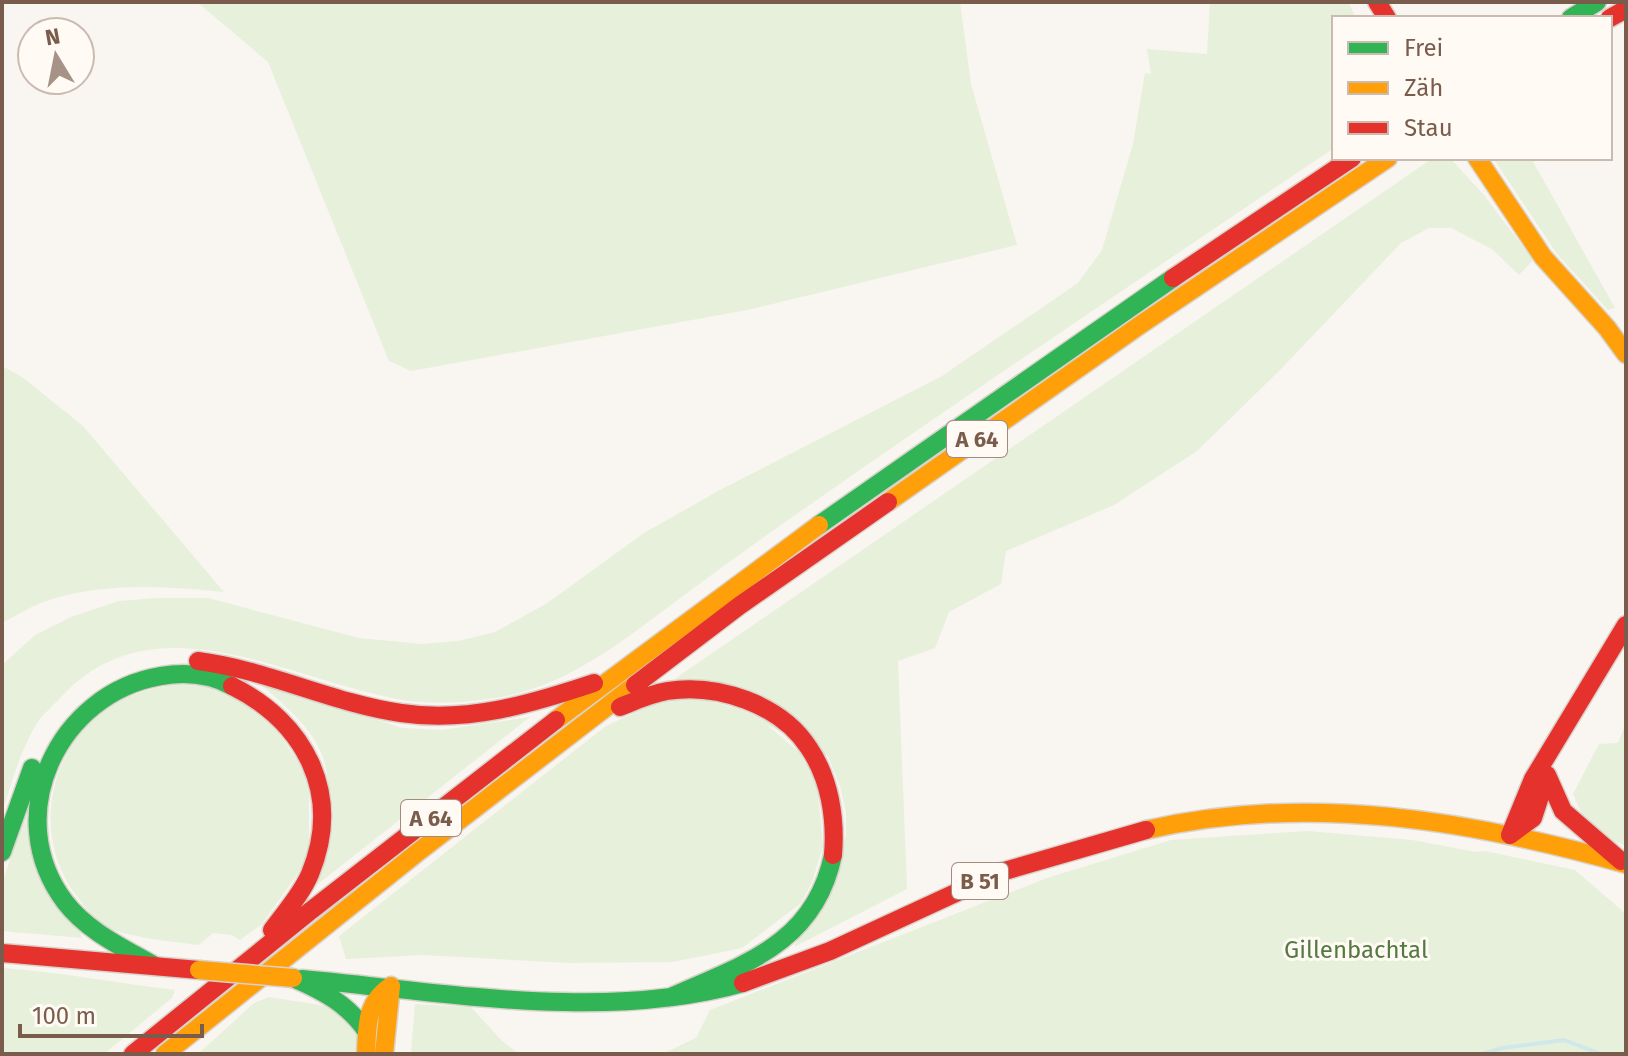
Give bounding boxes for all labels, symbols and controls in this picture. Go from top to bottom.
north arrow [16,16,96,96]
legend [1332,16,1612,160]
text: N [43,22,62,51]
text: Frei [1404,34,1443,62]
text: Zäh [1404,74,1443,102]
text: Stau [1404,114,1453,142]
road number: A 64 [947,421,1007,457]
road number: A 64 [401,800,461,836]
road number: B 51 [952,863,1008,899]
park label: Gillenbachtal [1284,936,1428,964]
scale bar [20,988,202,1038]
text: 100 m [32,1002,96,1030]

